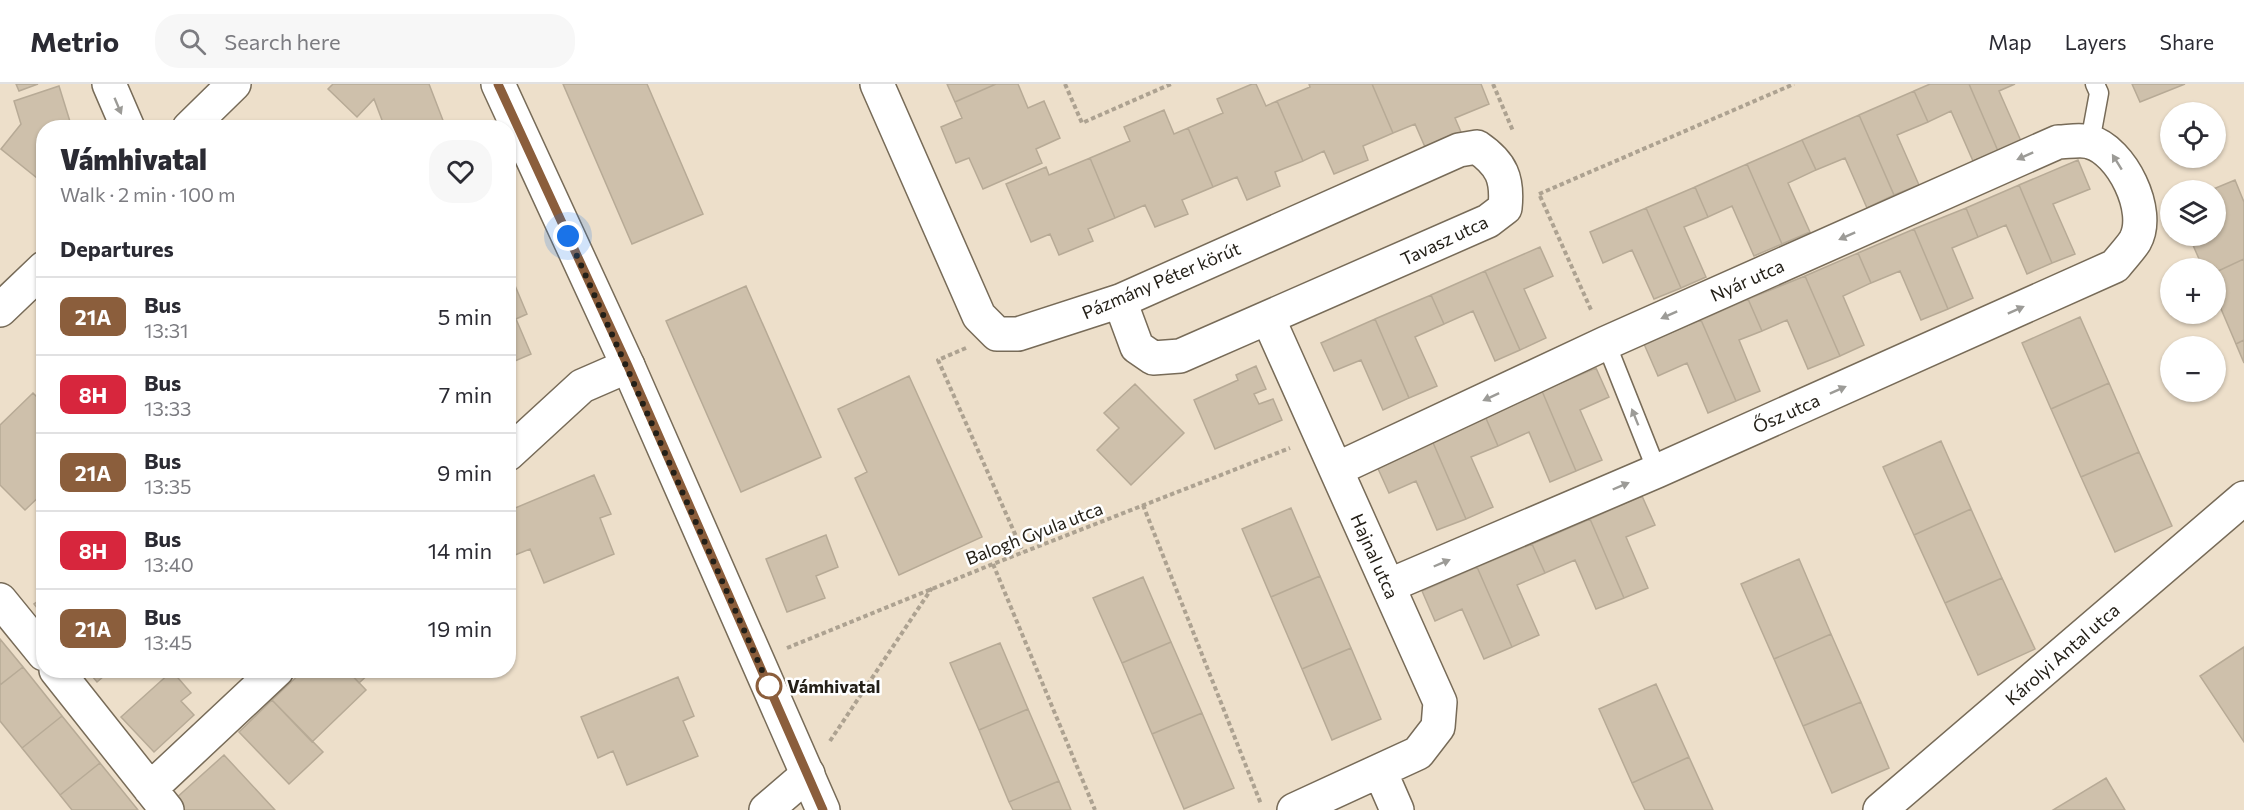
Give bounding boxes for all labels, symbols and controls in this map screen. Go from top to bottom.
search box [155,14,575,68]
text: Metrio [30,24,119,58]
icon: search [176,25,209,58]
text: Search here [224,28,341,55]
text: Map [1988,29,2032,54]
text: Layers [2065,29,2127,54]
text: Share [2160,29,2214,54]
one-way arrow [113,97,123,115]
map controls [2160,102,2226,402]
button: locate [2160,102,2226,168]
button: heart [429,140,492,203]
text: Vámhivatal [60,142,207,176]
one-way arrow [2016,152,2033,161]
one-way arrow [2111,154,2122,170]
button: layers [2160,180,2226,246]
text: Walk · 2 min · 100 m [60,182,235,206]
street label: Tavasz utca [1397,210,1491,270]
your location [553,221,583,251]
one-way arrow [1838,231,1855,240]
text: Departures [60,235,174,262]
street label: Pázmány Péter körút [1078,237,1244,323]
street label: Nyár utca [1707,254,1787,306]
button: + [2160,258,2226,324]
text: Bus [144,291,181,318]
text: 5 min [438,303,492,330]
text: 21A [75,304,111,329]
one-way arrow [2007,305,2025,315]
one-way arrow [1659,310,1677,320]
text: 13:31 [144,318,189,342]
button: − [2160,336,2226,402]
text: Bus [144,369,181,396]
text: 7 min [439,381,492,408]
text: 8H [79,382,107,407]
one-way arrow [1829,385,1847,395]
street label: Ősz utca [1749,389,1823,437]
one-way arrow [1483,392,1500,401]
text: 13:33 [144,396,191,420]
one-way arrow [1630,407,1640,425]
text: Bus [144,447,181,474]
text: 9 min [437,459,492,486]
text: 21A [75,460,111,485]
text: 13:35 [144,474,192,498]
one-way arrow [1613,481,1631,491]
street label: Balogh Gyula utca [962,497,1106,569]
street label: Hajnal utca [1346,510,1404,602]
text: Bus [144,525,181,552]
text: 14 min [428,537,492,564]
text: 8H [79,538,107,563]
text: 13:40 [144,552,194,576]
one-way arrow [1433,558,1451,567]
street label: Károlyi Antal utca [2000,598,2124,710]
text: Bus [144,603,181,630]
text: 19 min [428,615,492,642]
text: 21A [75,616,111,641]
text: 13:45 [144,630,192,654]
marker: Vámhivatal [756,673,782,699]
place label: Vámhivatal [787,675,880,697]

